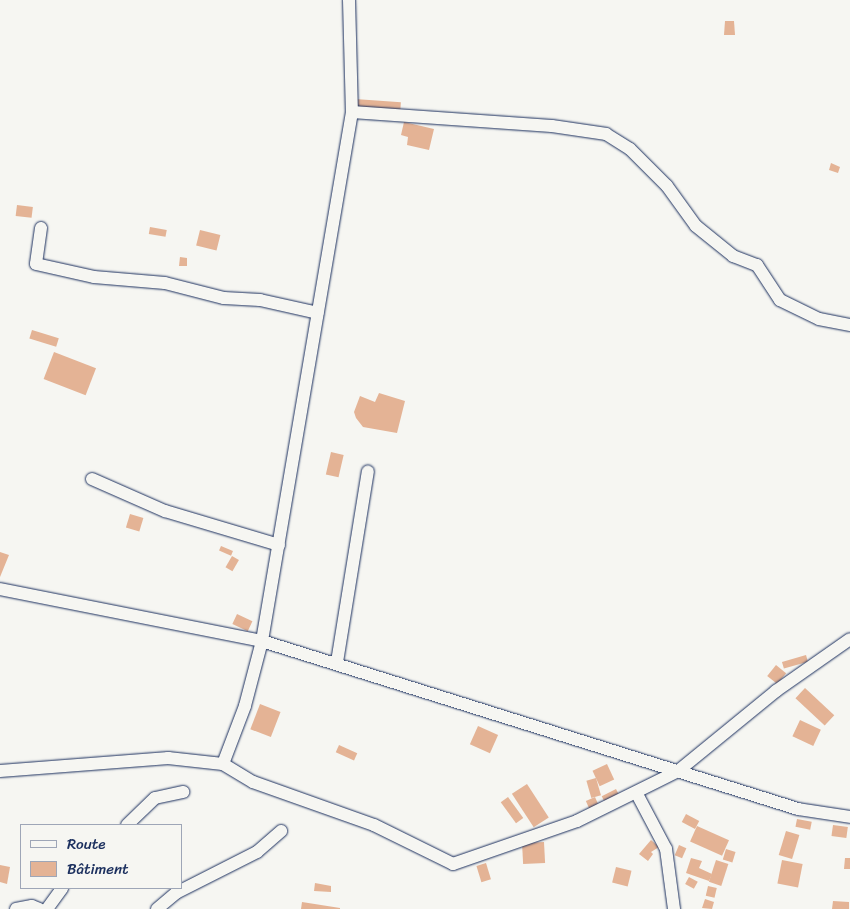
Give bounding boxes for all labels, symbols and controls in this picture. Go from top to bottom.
legend [20,824,182,889]
text: Route [67,831,106,857]
text: Bâtiment [67,856,129,882]

